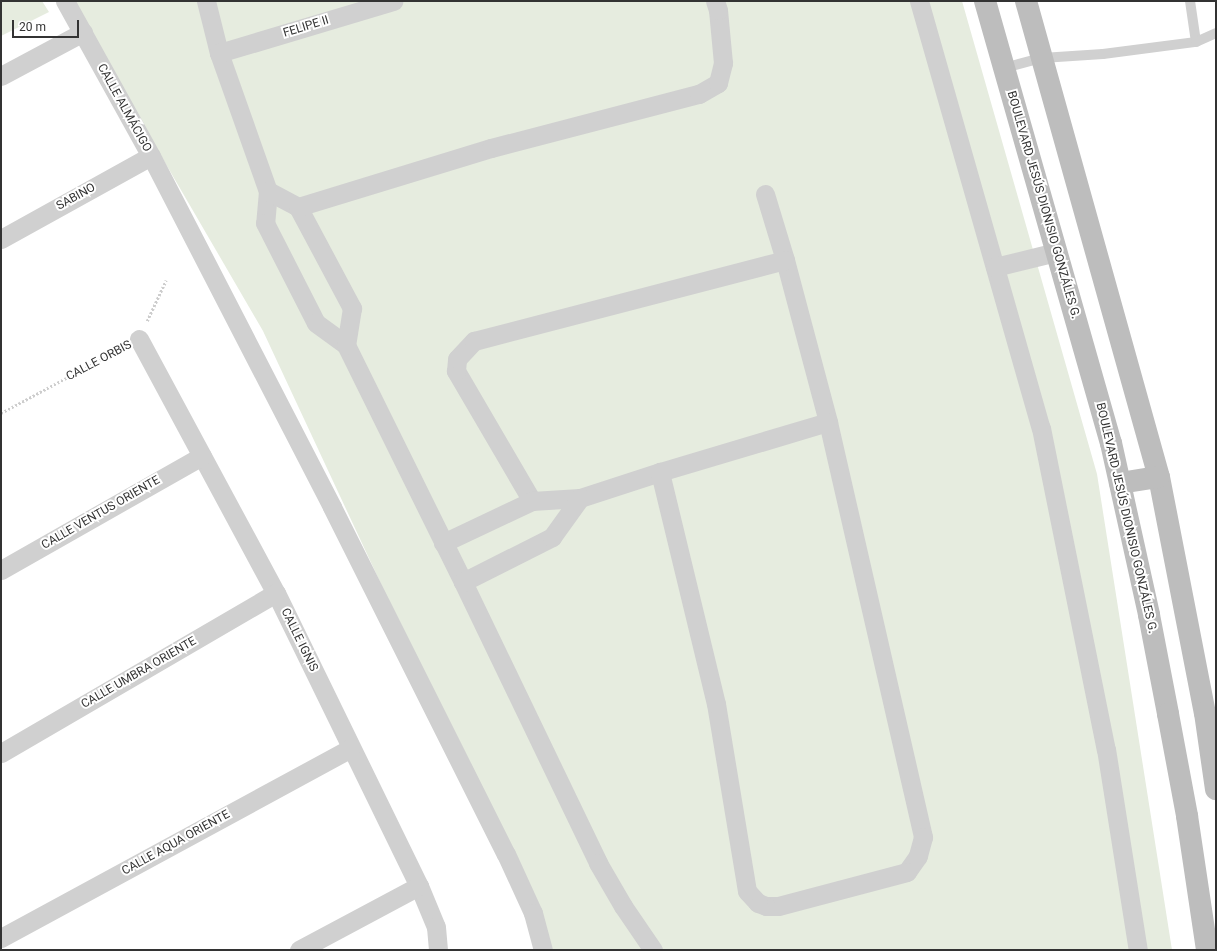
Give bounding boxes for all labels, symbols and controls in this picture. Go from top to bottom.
scale bar [14,12,81,38]
street label: FELIPE II [281,13,331,41]
text: 20 m [19,20,46,34]
street label: CALLE ALMÁCIGO [94,61,154,155]
street label: BOULEVARD JESÚS DIONISIO GONZÁLES G. [1004,90,1082,320]
street label: SABINO [54,180,98,214]
street label: CALLE ORBIS [64,338,134,384]
street label: BOULEVARD JESÚS DIONISIO GONZÁLES G. [1092,401,1160,635]
street label: CALLE VENTUS ORIENTE [39,473,163,553]
street label: CALLE IGNIS [277,606,321,674]
street label: CALLE UMBRA ORIENTE [79,634,199,712]
street label: CALLE AQUA ORIENTE [120,807,232,879]

